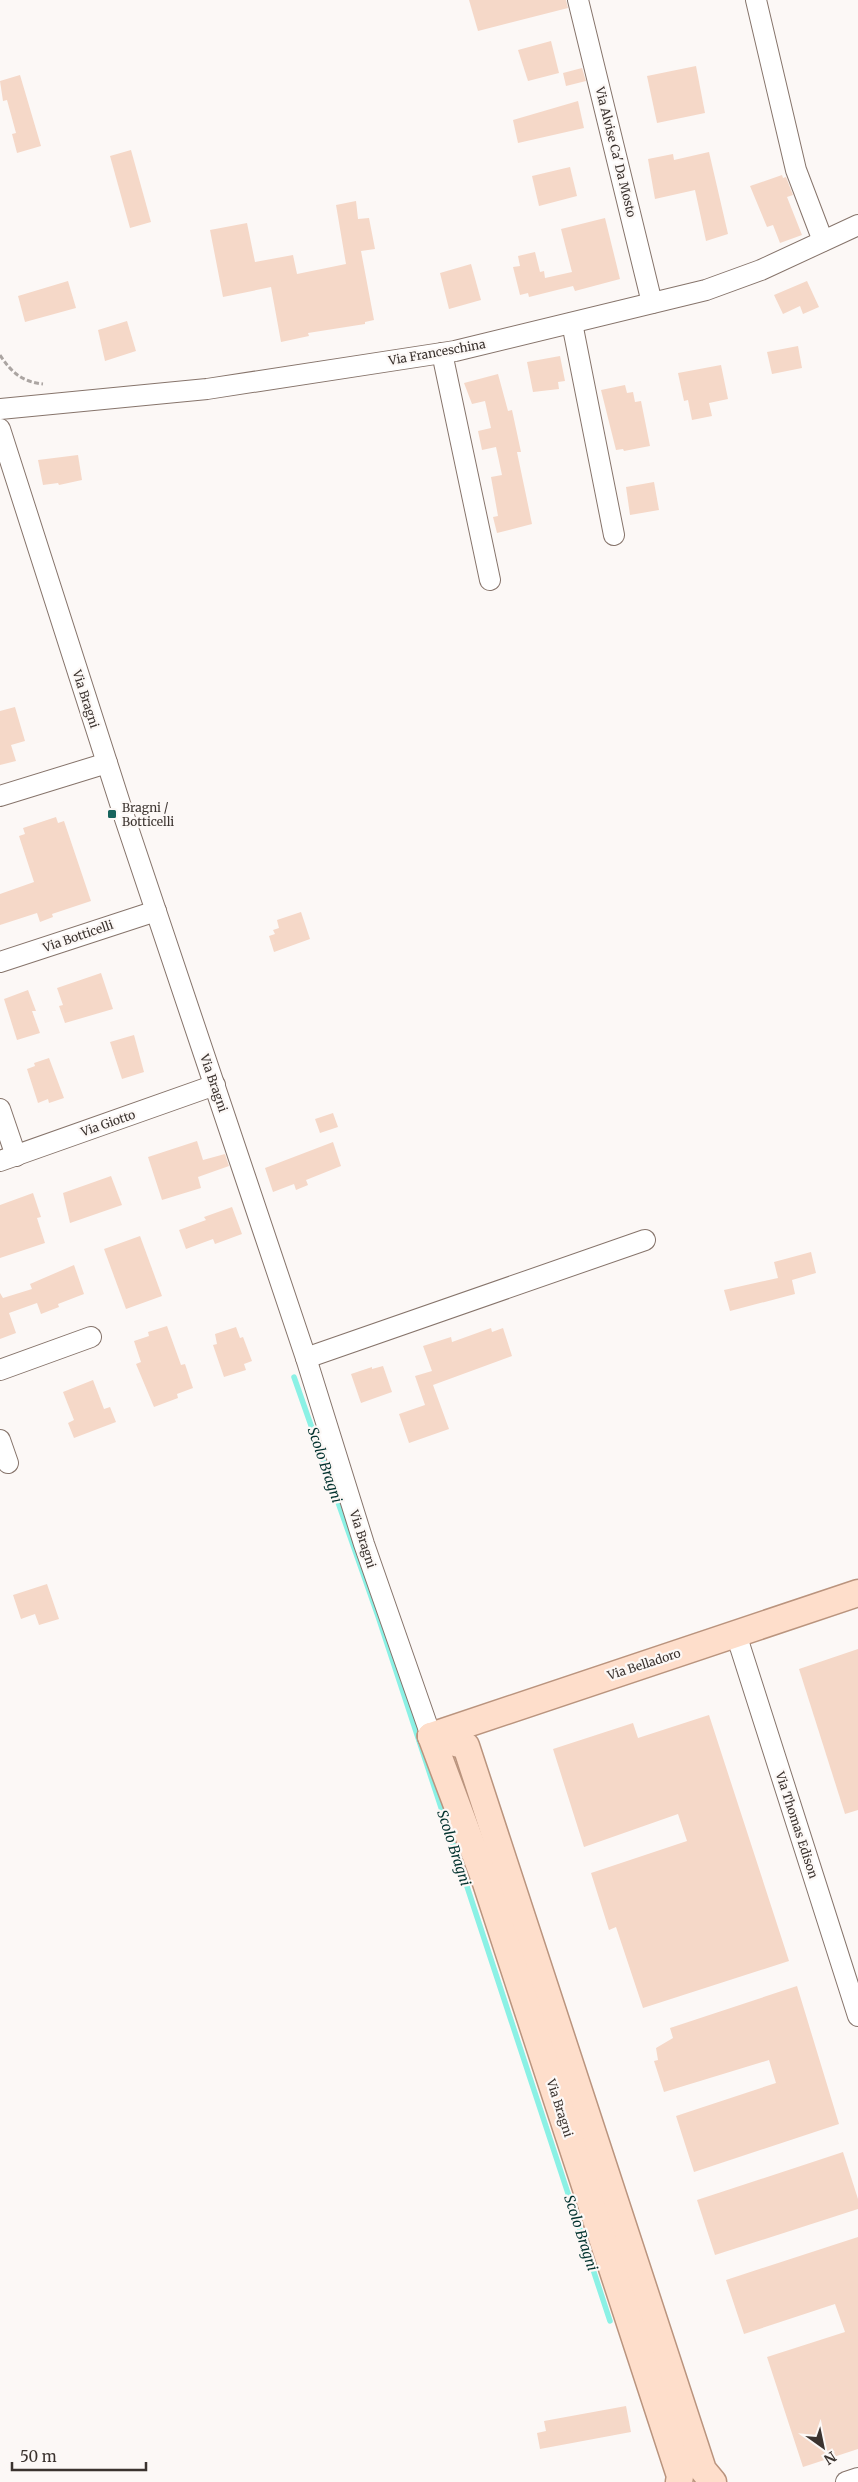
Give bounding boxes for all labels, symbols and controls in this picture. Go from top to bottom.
street label: Via Alvise Ca' Da Mosto [592,84,639,219]
street label: Via Franceschina [386,336,487,368]
street label: Via Bragni [69,667,102,730]
place label: Bragni / Botticelli [122,800,174,829]
marker: Bragni / Botticelli [106,808,118,820]
street label: Via Botticelli [40,917,115,955]
street label: Via Bragni [197,1051,231,1114]
street label: Via Giotto [78,1107,137,1140]
water label: Scolo Bragni [304,1425,346,1505]
street label: Via Bragni [346,1507,379,1570]
street label: Via Belladoro [605,1645,682,1683]
street label: Via Thomas Edison [772,1769,821,1880]
water label: Scolo Bragni [433,1808,475,1888]
street label: Via Bragni [543,2076,576,2139]
water label: Scolo Bragni [560,2193,602,2273]
north arrow [798,2422,848,2472]
scale bar [12,2440,146,2472]
text: 50 m [20,2447,57,2466]
text: N [821,2447,840,2468]

